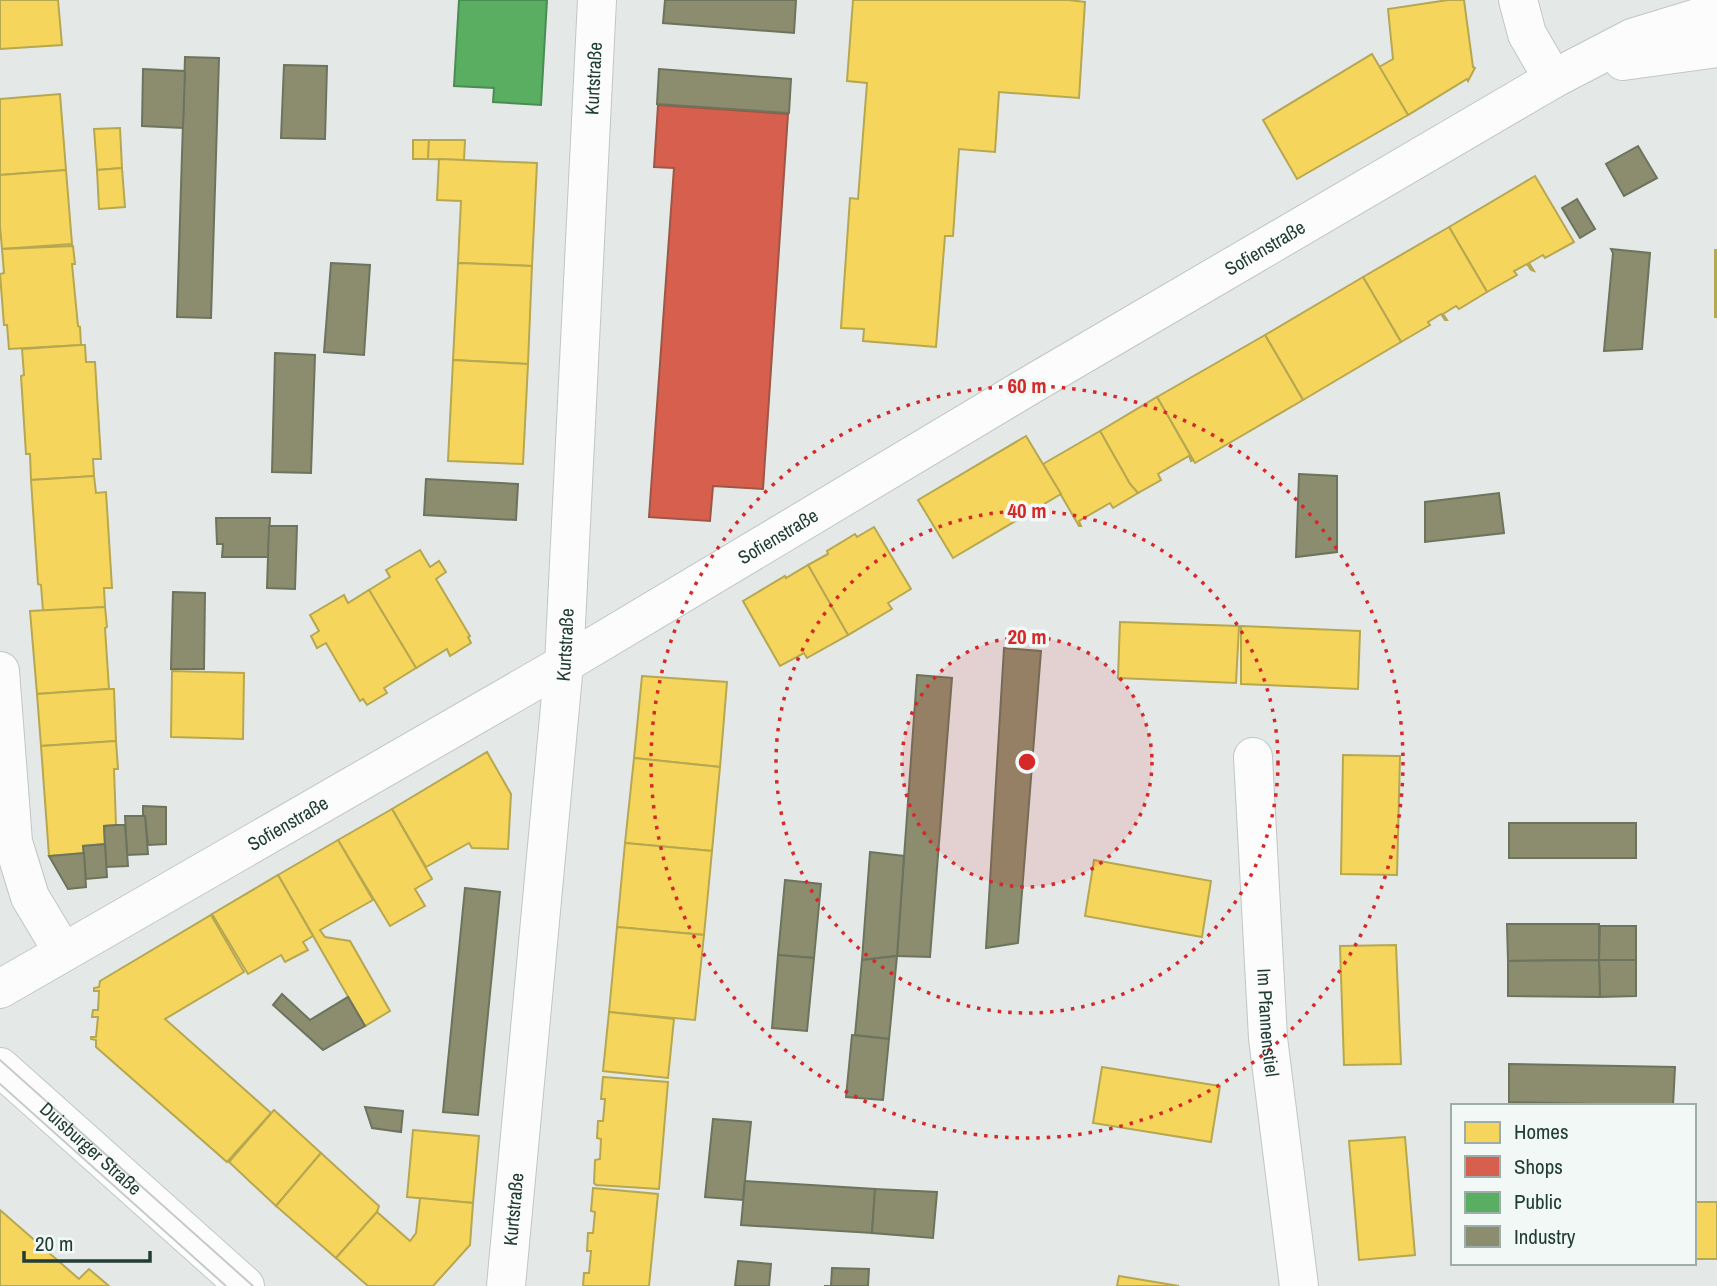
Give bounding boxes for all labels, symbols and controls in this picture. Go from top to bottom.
street label: Kurtstraße [578,41,608,115]
street label: Sofienstraße [1220,214,1310,282]
text: 60 m [1007,371,1047,400]
text: 40 m [1007,496,1047,525]
street label: Sofienstraße [733,502,823,570]
street label: Kurtstraße [549,608,580,682]
text: 20 m [1007,622,1047,651]
centre of rings [1015,750,1039,774]
street label: Sofienstraße [242,790,333,857]
street label: Im Pfannenstiel [1251,968,1286,1078]
street label: Duisburger Straße [34,1096,147,1201]
legend [1451,1104,1696,1265]
text: Homes [1514,1117,1569,1146]
text: Shops [1514,1152,1563,1181]
street label: Kurtstraße [497,1172,529,1247]
text: Public [1514,1187,1562,1216]
scale bar [24,1220,150,1264]
text: Industry [1514,1222,1576,1251]
text: 20 m [35,1229,73,1258]

